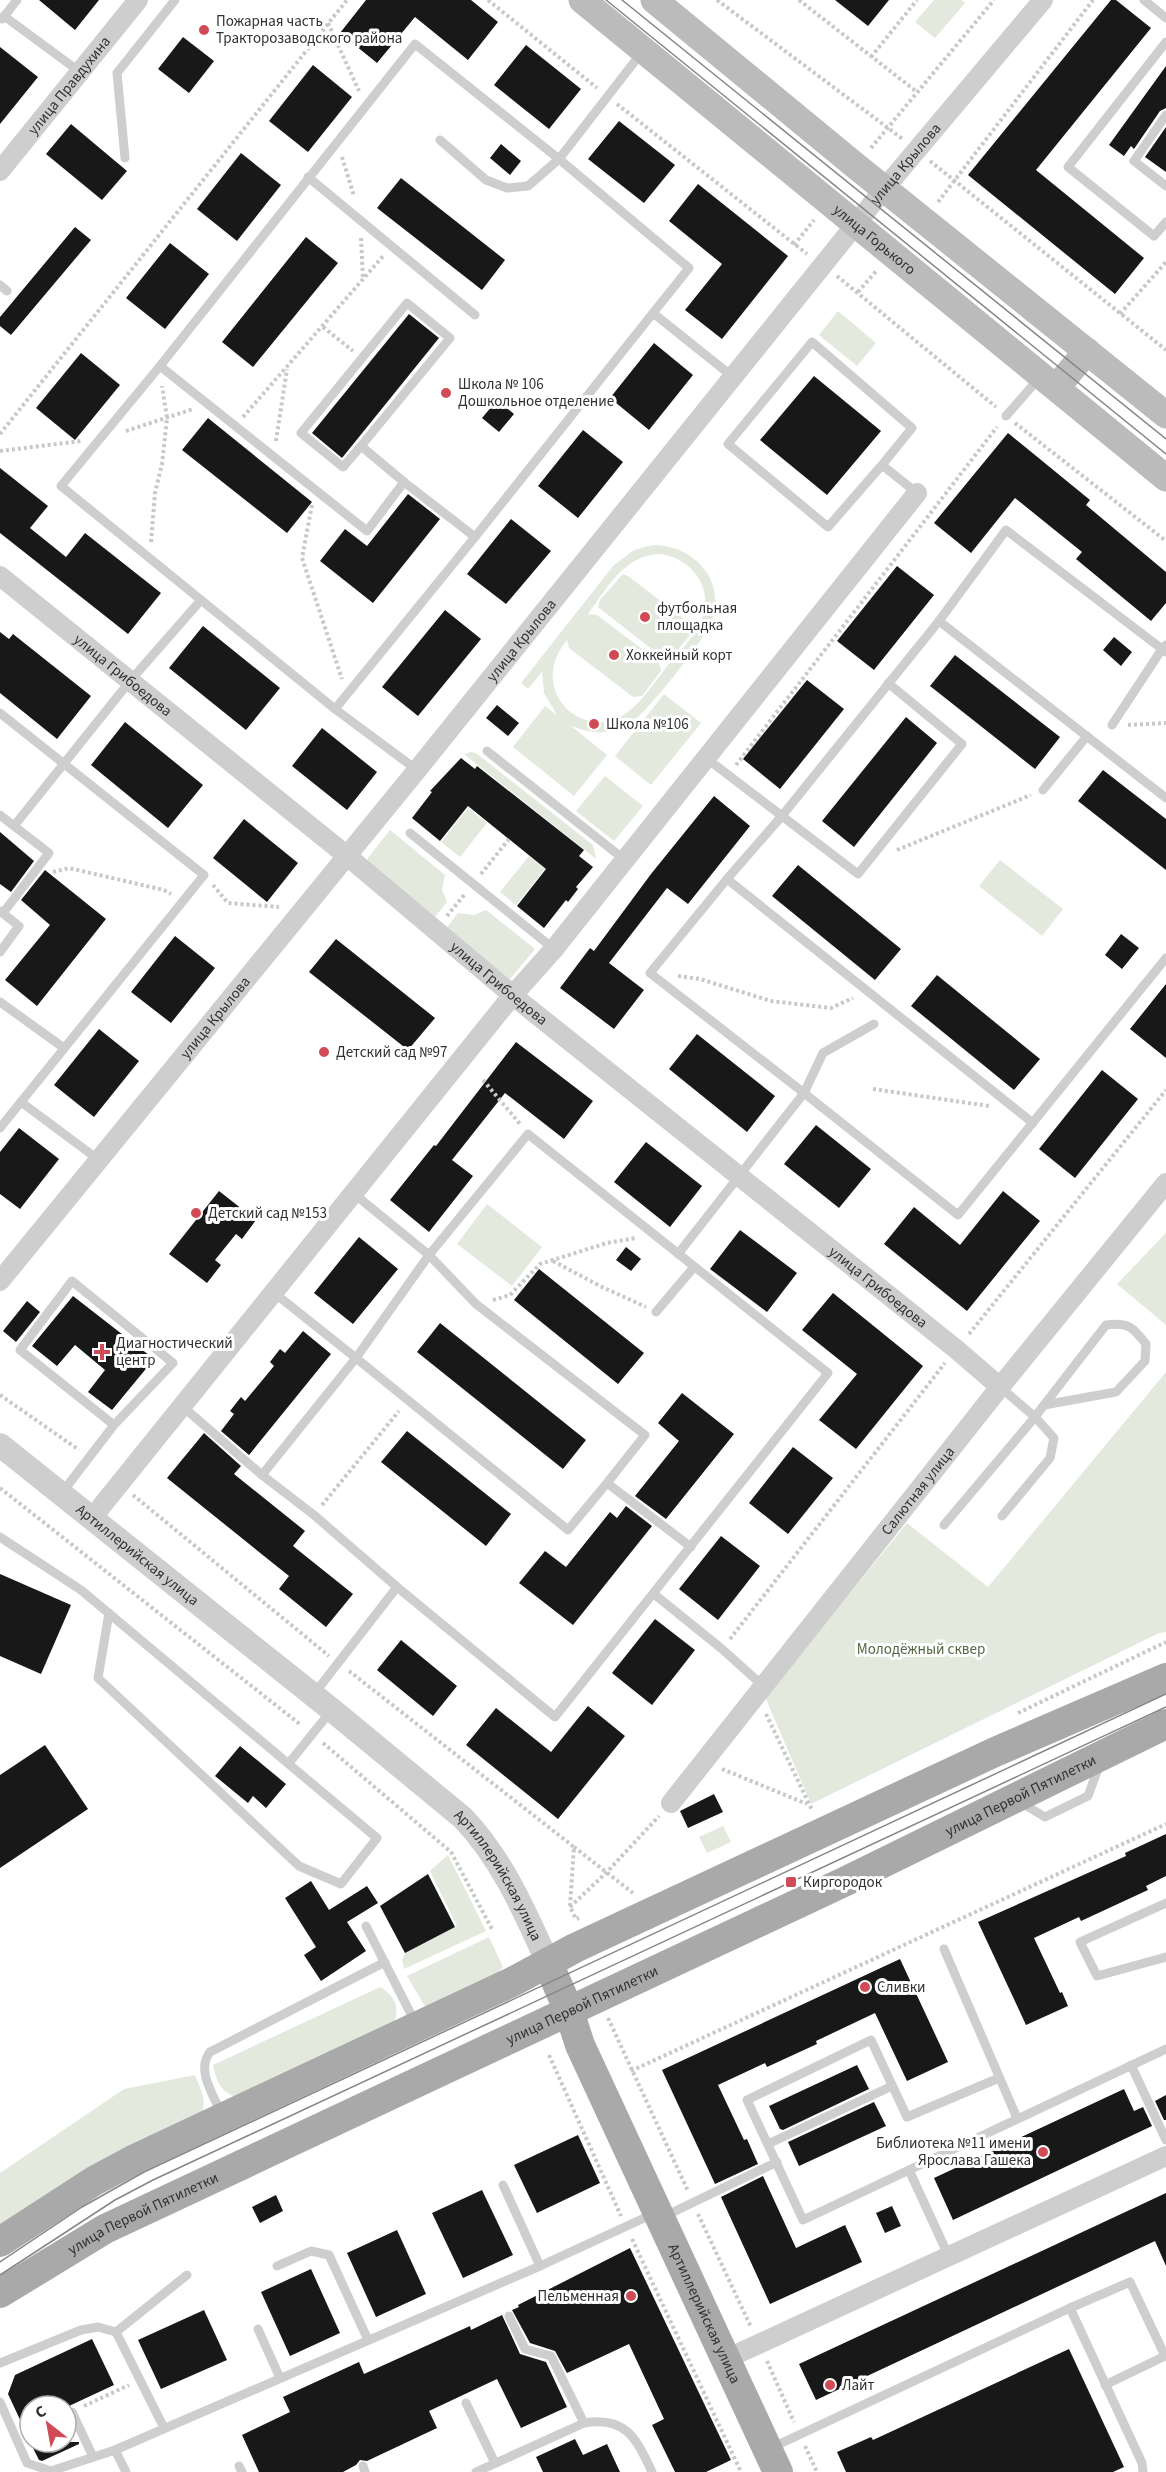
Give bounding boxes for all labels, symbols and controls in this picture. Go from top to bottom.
place label: Пожарная часть Тракторозаводского района [216,11,402,49]
marker: Пожарная часть Тракторозаводского района [197,23,211,37]
street label: улица Правдухина [23,32,116,140]
street label: улица Крылова [865,119,946,209]
street label: улица Горького [828,200,920,280]
place label: Школа № 106 Дошкольное отделение [458,374,614,412]
marker: Школа № 106 Дошкольное отделение [439,386,453,400]
street label: улица Крылова [482,595,561,686]
place label: футбольная площадка [657,598,737,636]
marker: футбольная площадка [638,610,652,624]
street label: улица Грибоедова [69,629,176,722]
place label: Хоккейный корт [626,645,733,666]
marker: Хоккейный корт [607,648,621,662]
place label: Школа №106 [606,714,689,735]
marker: Школа №106 [587,717,601,731]
street label: улица Грибоедова [445,937,552,1030]
street label: улица Крылова [175,972,255,1064]
place label: Детский сад №97 [336,1042,447,1063]
marker: Детский сад №97 [317,1045,331,1059]
place label: Детский сад №153 [208,1203,327,1224]
marker: Детский сад №153 [189,1206,203,1220]
street label: улица Грибоедова [824,1241,932,1333]
place label: Диагностический центр [116,1333,233,1371]
marker: Диагностический центр [93,1343,111,1361]
street label: Салютная улица [877,1442,960,1540]
street label: Артиллерийская улица [71,1500,203,1611]
park label: Молодёжный сквер [857,1639,985,1660]
street label: улица Первой Пятилетки [942,1750,1100,1842]
street label: Артиллерийская улица [449,1805,547,1944]
place label: Киргородок [803,1872,883,1893]
marker: Киргородок [784,1875,798,1889]
street label: улица Первой Пятилетки [503,1961,662,2050]
place label: Сливки [877,1977,926,1998]
marker: Сливки [858,1980,872,1994]
place label: Библиотека №11 имени Ярослава Гашека [876,2133,1031,2171]
marker: Библиотека №11 имени Ярослава Гашека [1036,2145,1050,2159]
street label: улица Первой Пятилетки [64,2167,222,2260]
street label: Артиллерийская улица [662,2240,746,2387]
place label: Пельменная [537,2286,619,2307]
marker: Пельменная [624,2289,638,2303]
place label: Лайт [842,2375,874,2396]
marker: Лайт [823,2378,837,2392]
north arrow [18,2394,78,2454]
text: С [31,2400,50,2424]

